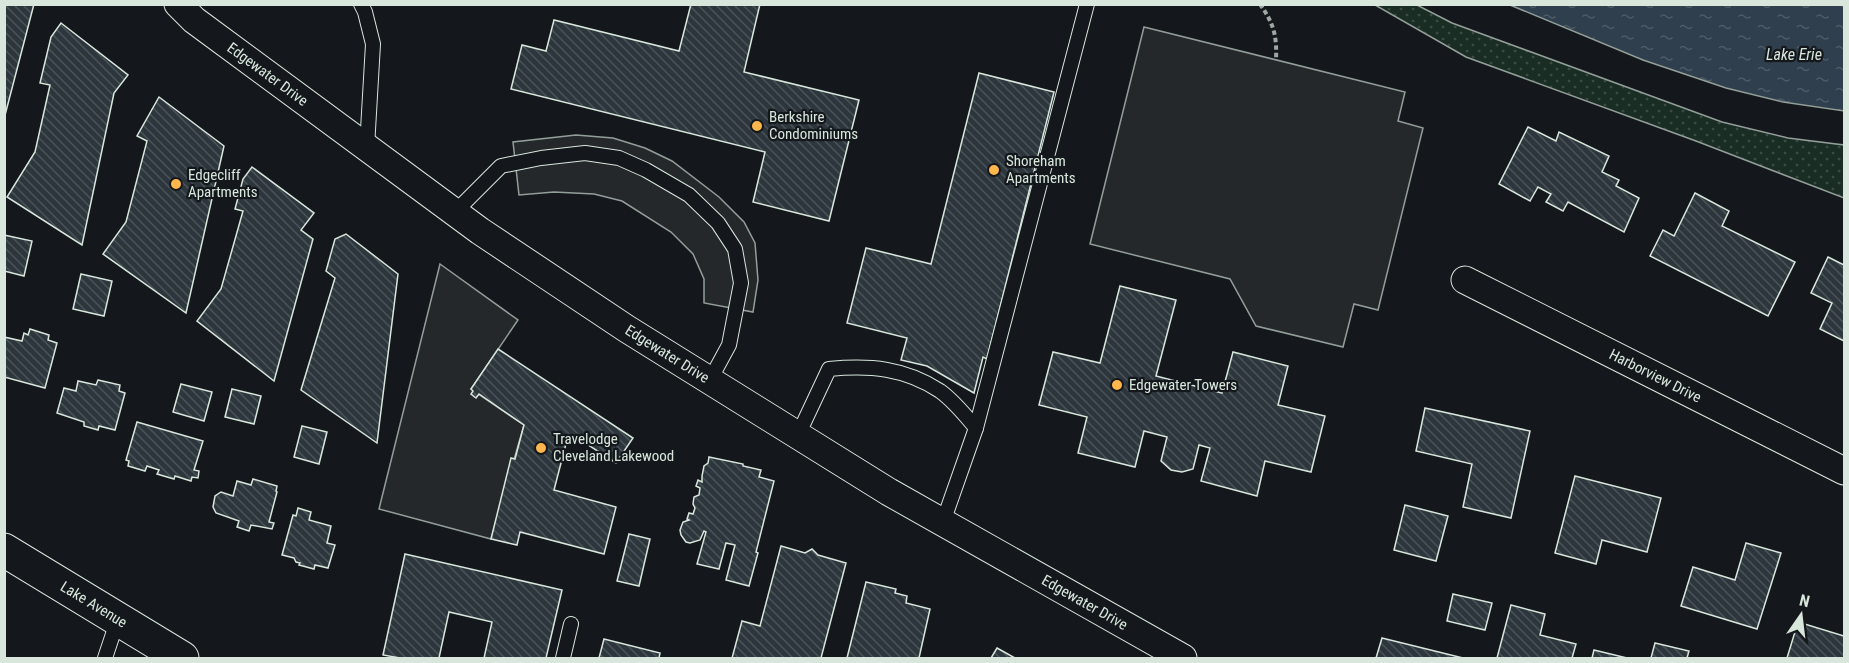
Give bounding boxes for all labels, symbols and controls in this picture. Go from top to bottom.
street label: Edgewater Drive [224,39,311,110]
water label: Lake Erie [1766,45,1822,64]
place label: Berkshire Condominiums [769,108,858,143]
marker: Berkshire Condominiums [750,119,764,133]
place label: Shoreham Apartments [1006,152,1076,187]
marker: Shoreham Apartments [987,163,1001,177]
place label: Edgecliff Apartments [188,166,258,201]
marker: Edgecliff Apartments [169,177,183,191]
street label: Edgewater Drive [622,321,713,387]
street label: Harborview Drive [1606,345,1704,407]
place label: Edgewater Towers [1129,376,1237,394]
marker: Edgewater Towers [1110,378,1124,392]
place label: Travelodge Cleveland Lakewood [553,430,674,465]
marker: Travelodge Cleveland Lakewood [534,441,548,455]
street label: Edgewater Drive [1039,571,1131,634]
street label: Lake Avenue [57,577,130,632]
north arrow [1771,585,1831,645]
text: N [1797,591,1812,611]

